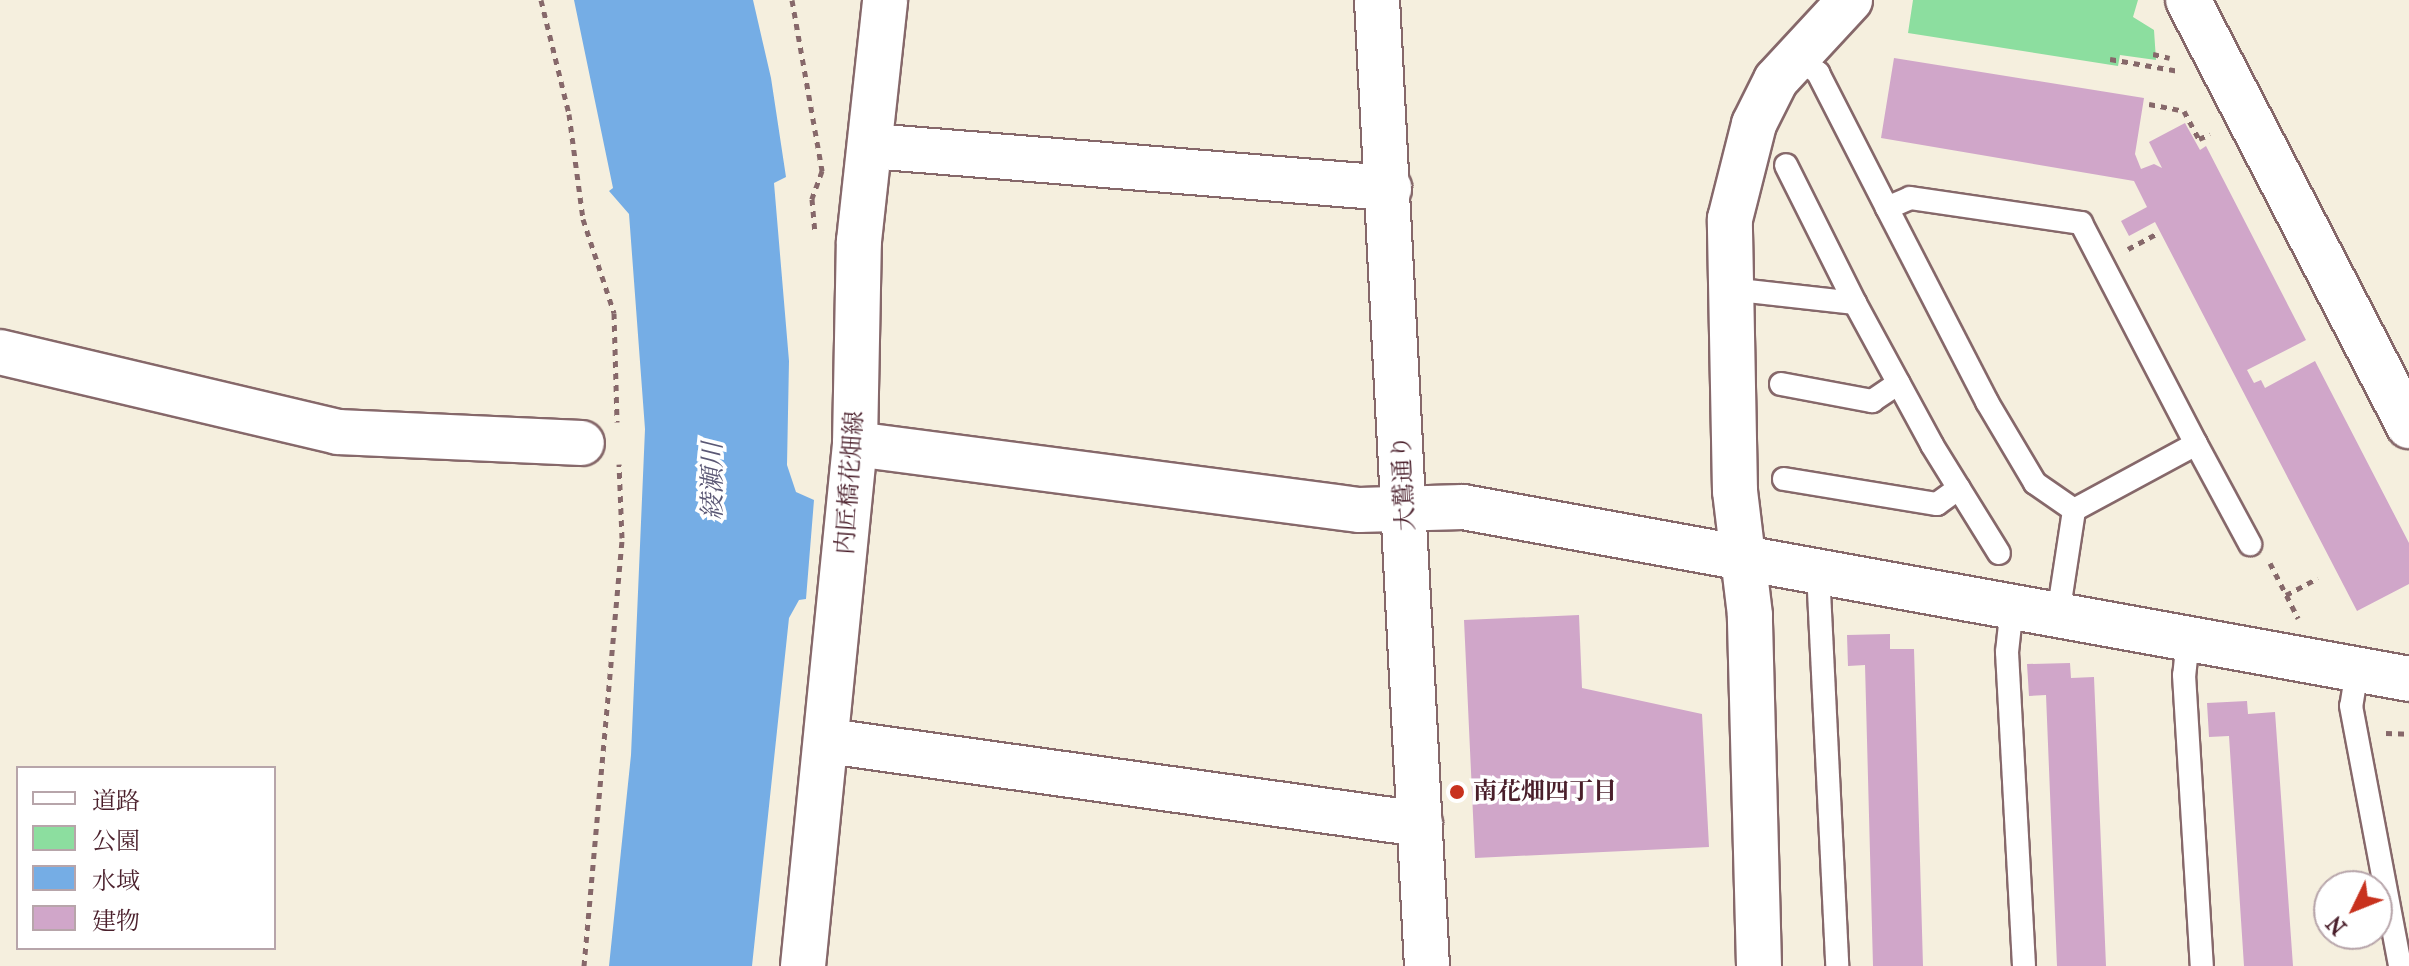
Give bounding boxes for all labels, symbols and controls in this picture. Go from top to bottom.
street label: 内匠橋花畑線 [831,410,869,556]
street label: 大鷲通り [1387,434,1421,532]
water label: 綾瀬川 [697,442,729,520]
legend [16,766,276,950]
place label: 南花畑四丁目 [1473,778,1617,806]
marker: 南花畑四丁目 [1448,783,1466,801]
text: 道路 [92,787,140,815]
text: 公園 [92,827,140,855]
text: 水域 [92,867,140,895]
north arrow [2313,870,2393,950]
text: 建物 [92,907,140,935]
text: N [2322,910,2352,940]

